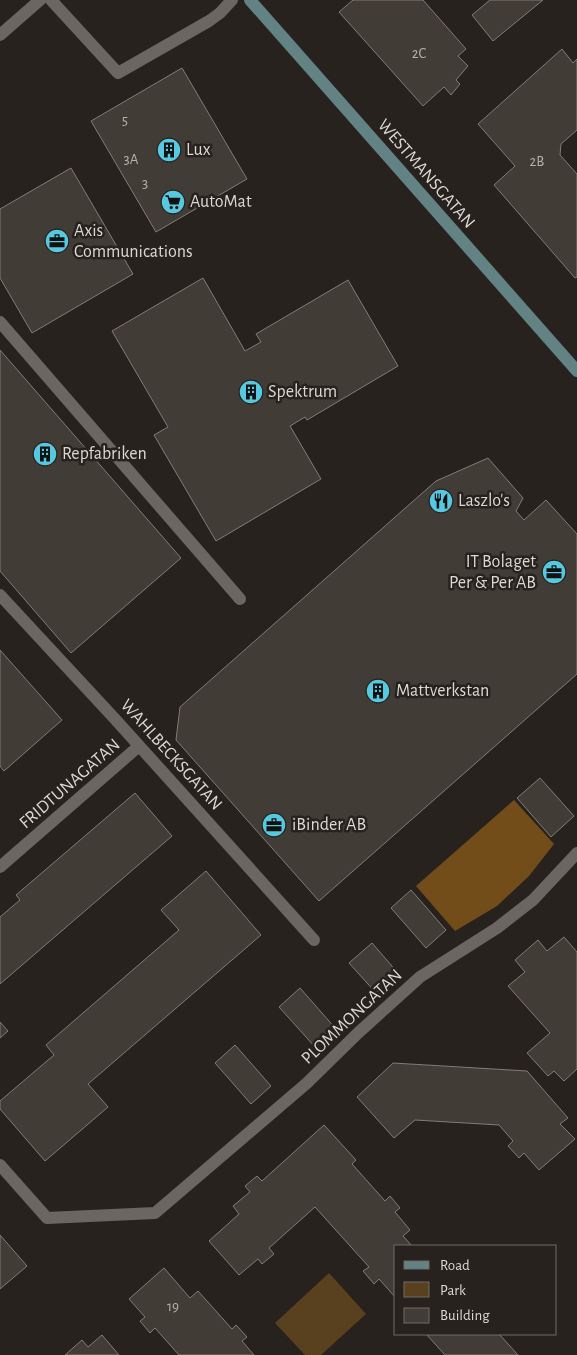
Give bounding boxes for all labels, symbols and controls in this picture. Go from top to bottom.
house number: 2C [412,46,427,61]
house number: 5 [122,113,128,128]
street label: WESTMANSGATAN [374,116,478,232]
building icon: Lux [156,137,182,163]
place label: Lux [186,141,211,159]
house number: 3A [124,152,139,167]
house number: 2B [530,154,544,169]
house number: 3 [142,176,148,191]
supermarket icon: AutoMat [160,189,186,215]
place label: AutoMat [190,193,252,211]
place label: Axis Communications [74,222,193,261]
office icon: Axis Communications [44,228,70,254]
building icon: Spektrum [238,379,264,405]
place label: Spektrum [268,383,337,401]
building icon: Repfabriken [32,441,58,467]
place label: Repfabriken [62,445,147,463]
restaurant icon: Laszlo's [428,488,454,514]
place label: Laszlo's [458,492,510,510]
place label: IT Bolaget Per & Per AB [449,553,536,592]
office icon: IT Bolaget Per & Per AB [541,559,567,585]
building icon: Mattverkstan [365,678,391,704]
place label: Mattverkstan [396,682,489,700]
street label: WAHLBECKSGATAN [117,696,225,814]
street label: FRIDTUNAGATAN [16,736,124,832]
office icon: iBinder AB [261,812,287,838]
place label: iBinder AB [292,816,366,834]
street label: PLOMMONGATAN [298,966,406,1068]
legend [394,1245,557,1335]
text: Road [440,1258,470,1273]
text: Park [440,1283,466,1298]
house number: 19 [167,1299,179,1314]
text: Building [440,1308,490,1323]

